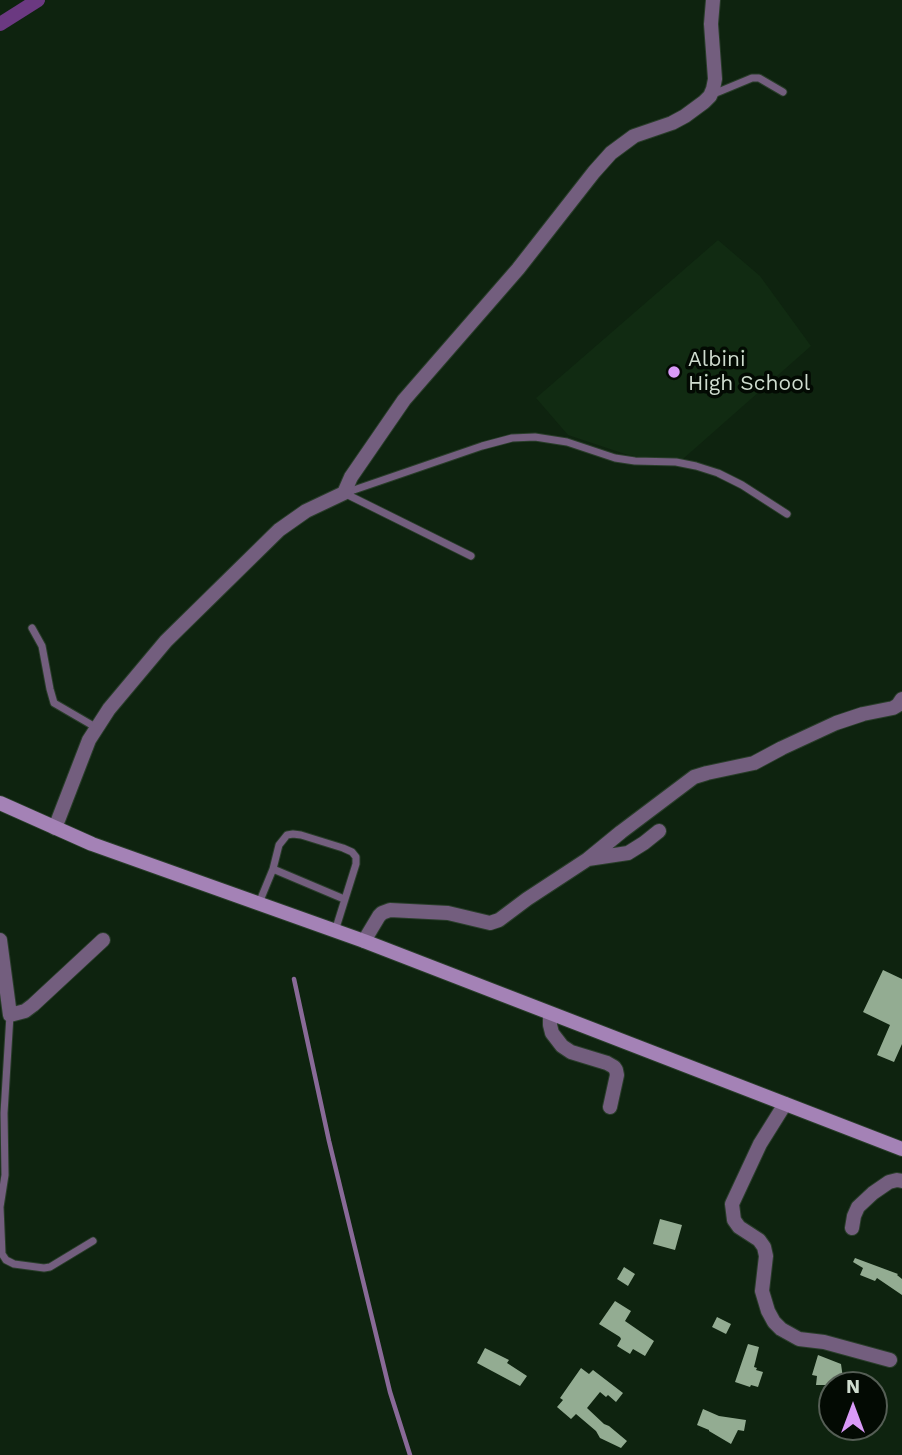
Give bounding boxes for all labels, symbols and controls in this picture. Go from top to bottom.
place label: Albini High School [688,347,810,397]
marker: Albini High School [666,364,682,380]
north arrow [818,1371,888,1441]
text: N [846,1375,860,1398]

